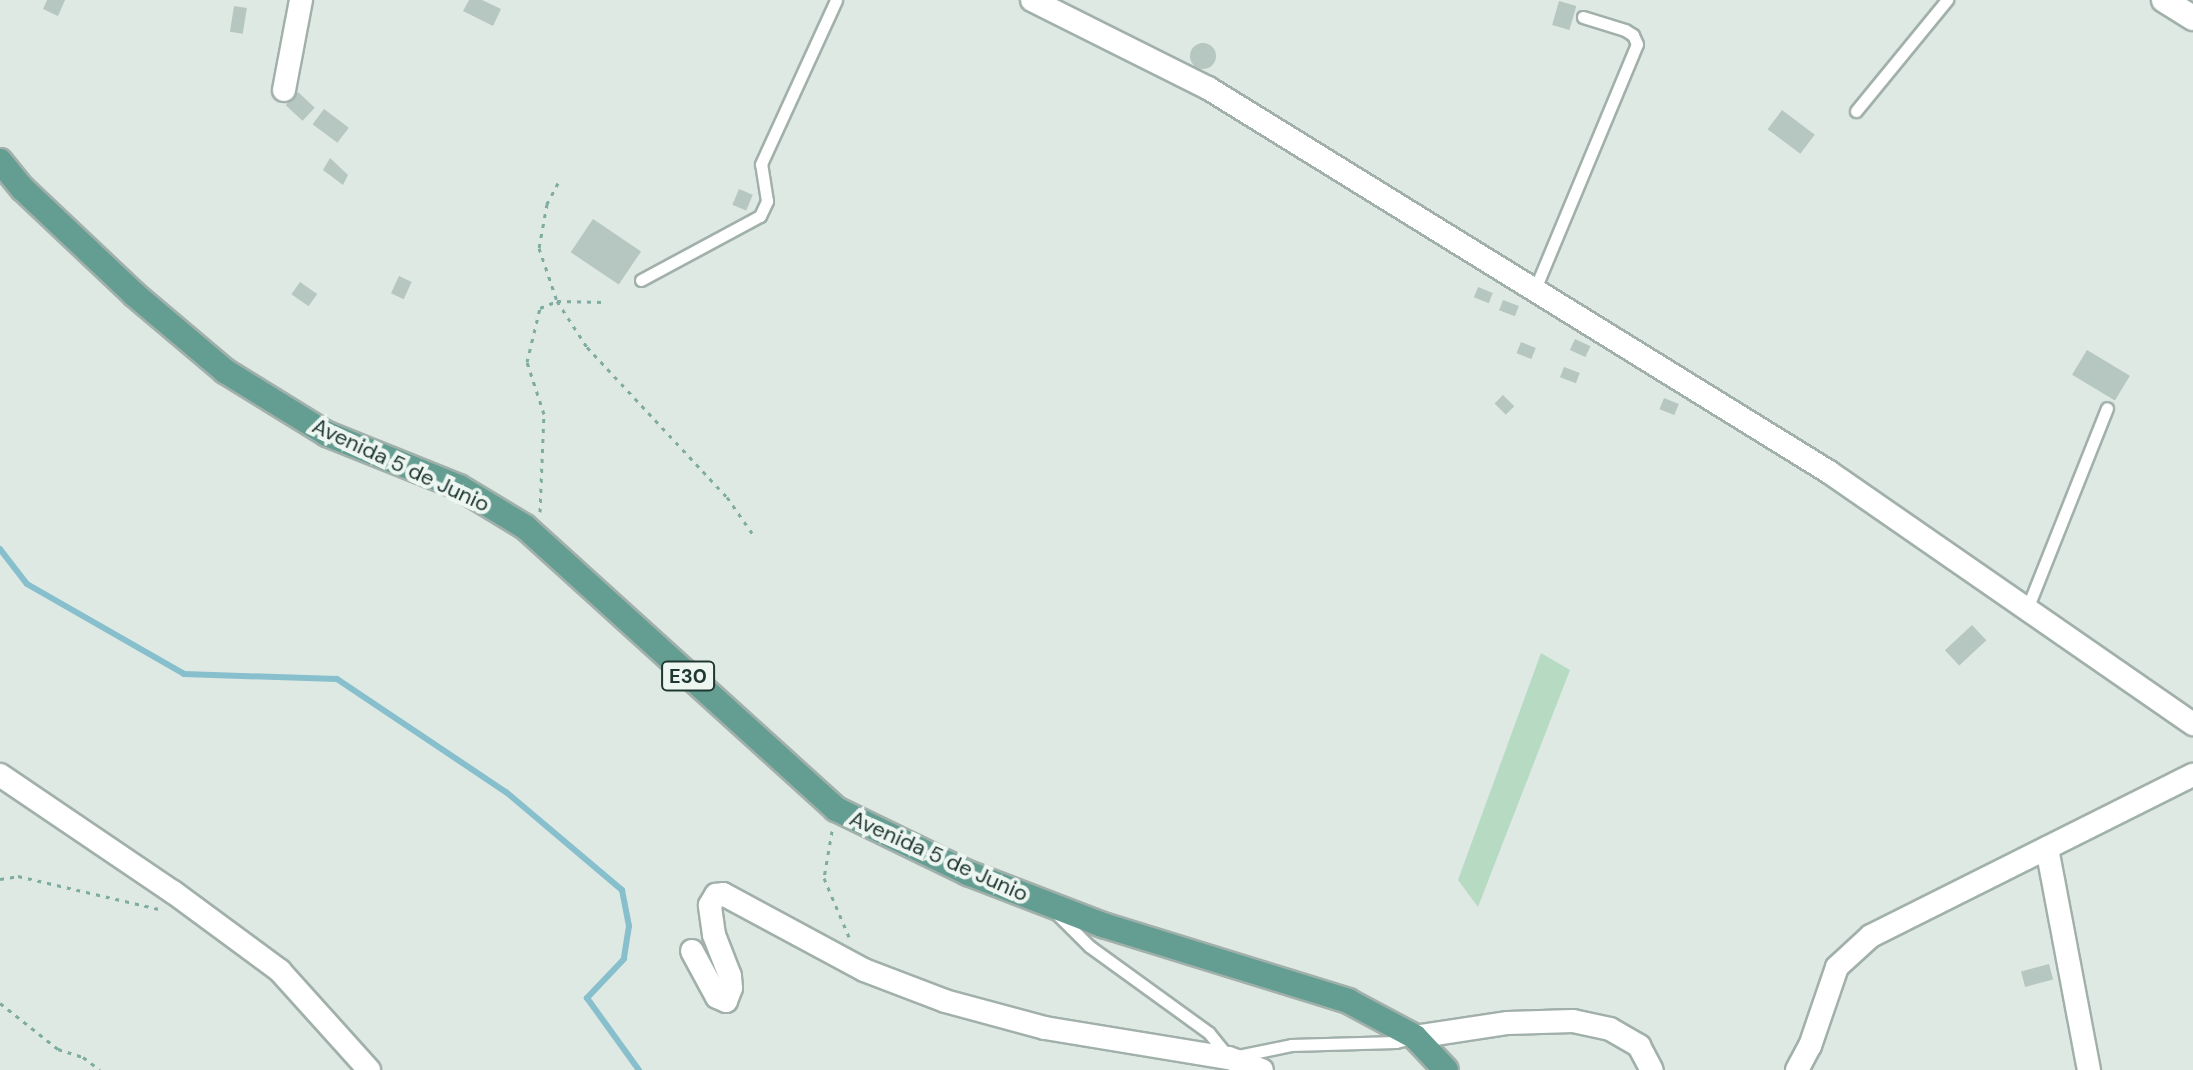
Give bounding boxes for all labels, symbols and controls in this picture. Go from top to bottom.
street label: Avenida 5 de Junio [308,412,494,518]
road number: E30 [660,660,716,692]
street label: Avenida 5 de Junio [846,805,1032,907]

